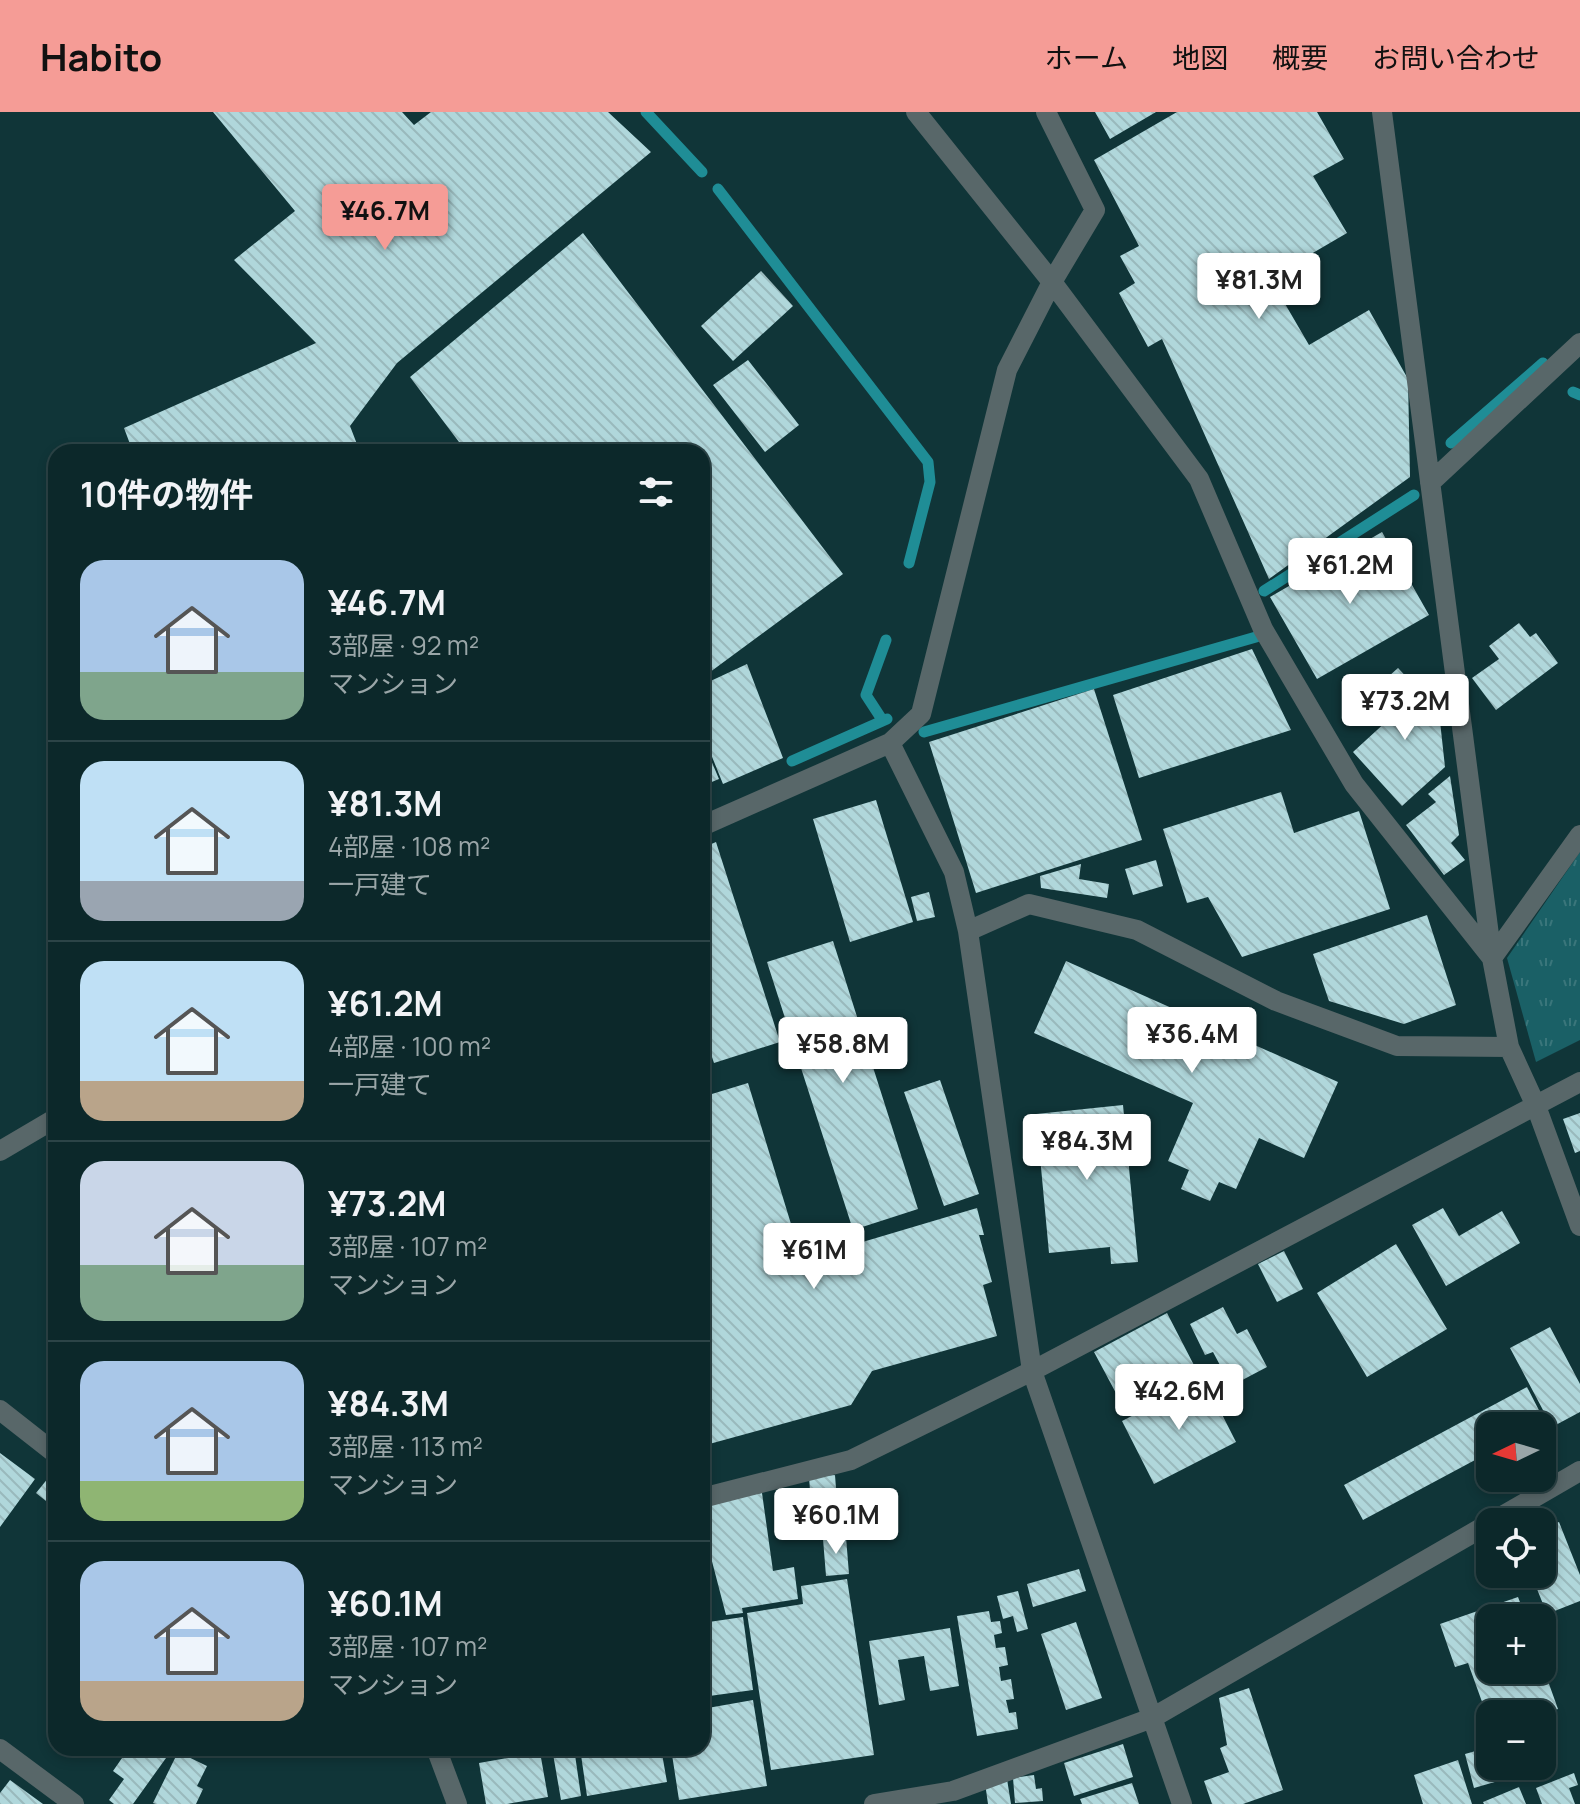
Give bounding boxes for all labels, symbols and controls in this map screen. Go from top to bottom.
text: Habito [40,30,162,82]
text: ホーム [1045,38,1128,76]
text: 地図 [1172,38,1228,76]
text: 概要 [1272,38,1328,76]
text: お問い合わせ [1372,38,1540,76]
pin: ¥46.7M [320,184,450,252]
text: ¥46.7M [340,192,430,228]
pin: ¥81.3M [1194,253,1324,321]
text: ¥81.3M [1215,261,1303,297]
icon: filters [634,470,678,514]
text: 10件の物件 [80,471,253,517]
pin: ¥61.2M [1285,538,1415,606]
text: ¥61.2M [1306,546,1394,582]
text: ¥46.7M [328,579,446,625]
icon: home [144,592,240,688]
text: 3部屋 · 92 m² [328,627,479,663]
text: マンション [328,665,458,701]
pin: ¥73.2M [1340,674,1470,742]
text: ¥73.2M [1360,682,1450,718]
text: ¥81.3M [328,780,442,826]
icon: home [144,793,240,889]
text: 4部屋 · 108 m² [328,828,490,864]
text: 一戸建て [328,866,432,902]
text: ¥61.2M [328,980,443,1026]
icon: home [144,993,240,1089]
pin: ¥36.4M [1127,1007,1257,1075]
text: ¥36.4M [1145,1015,1239,1051]
pin: ¥58.8M [778,1017,908,1085]
text: ¥58.8M [796,1025,890,1061]
text: 4部屋 · 100 m² [328,1028,491,1064]
text: 一戸建て [328,1066,432,1102]
pin: ¥84.3M [1022,1114,1152,1182]
text: ¥84.3M [1041,1122,1133,1158]
text: ¥73.2M [328,1180,446,1226]
icon: home [144,1193,240,1289]
pin: ¥61M [767,1223,861,1291]
text: 3部屋 · 107 m² [328,1228,487,1264]
text: ¥61M [781,1231,847,1267]
text: マンション [328,1266,458,1302]
pin: ¥42.6M [1114,1364,1244,1432]
text: ¥42.6M [1133,1372,1225,1408]
text: ¥84.3M [328,1380,449,1426]
icon: home [144,1393,240,1489]
north arrow [1476,1412,1556,1492]
map controls [1476,1412,1556,1780]
text: 3部屋 · 113 m² [328,1428,483,1464]
text: マンション [328,1466,458,1502]
pin: ¥60.1M [771,1488,901,1556]
text: ¥60.1M [792,1496,880,1532]
button: locate [1476,1508,1556,1588]
text: ¥60.1M [328,1580,443,1626]
icon: home [144,1593,240,1689]
button: + [1476,1604,1556,1684]
text: 3部屋 · 107 m² [328,1628,487,1664]
text: マンション [328,1666,458,1702]
button: − [1476,1700,1556,1780]

